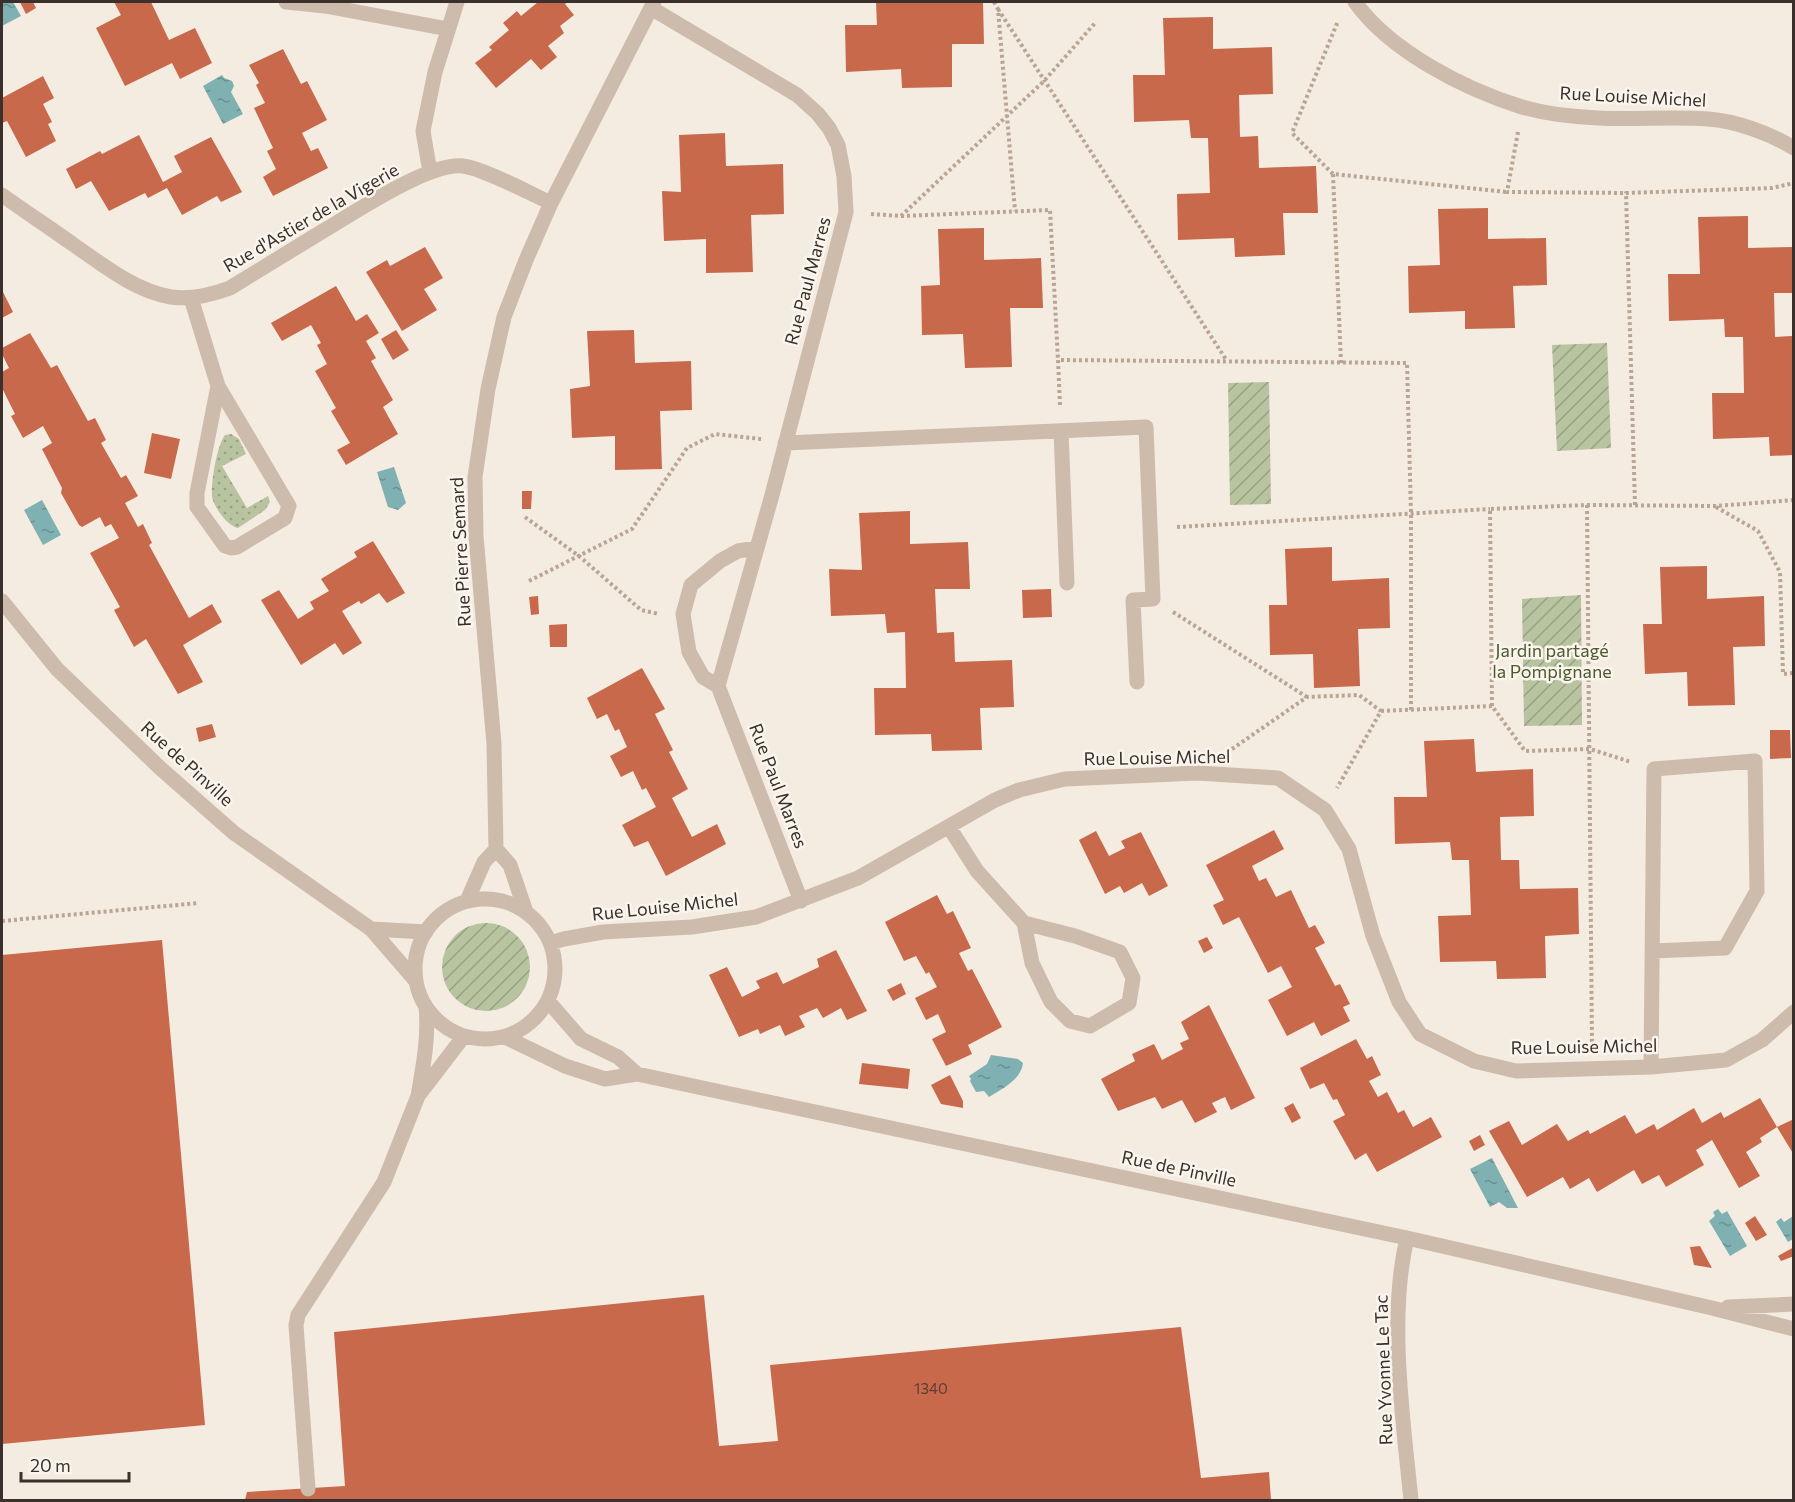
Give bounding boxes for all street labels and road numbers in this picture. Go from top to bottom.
street label: Rue Louise Michel [1559,81,1707,111]
street label: Rue d'Astier de la Vigerie [219,158,402,276]
street label: Rue Paul Marres [779,214,835,347]
street label: Rue Pierre Semard [445,477,475,627]
street label: Rue de Pinville [137,716,238,811]
street label: Rue Paul Marres [745,720,813,851]
street label: Rue Louise Michel [1083,745,1231,769]
street label: Rue Louise Michel [591,887,739,925]
street label: Rue Louise Michel [1510,1034,1658,1058]
street label: Rue de Pinville [1120,1145,1239,1191]
street label: Rue Yvonne Le Tac [1369,1294,1397,1446]

